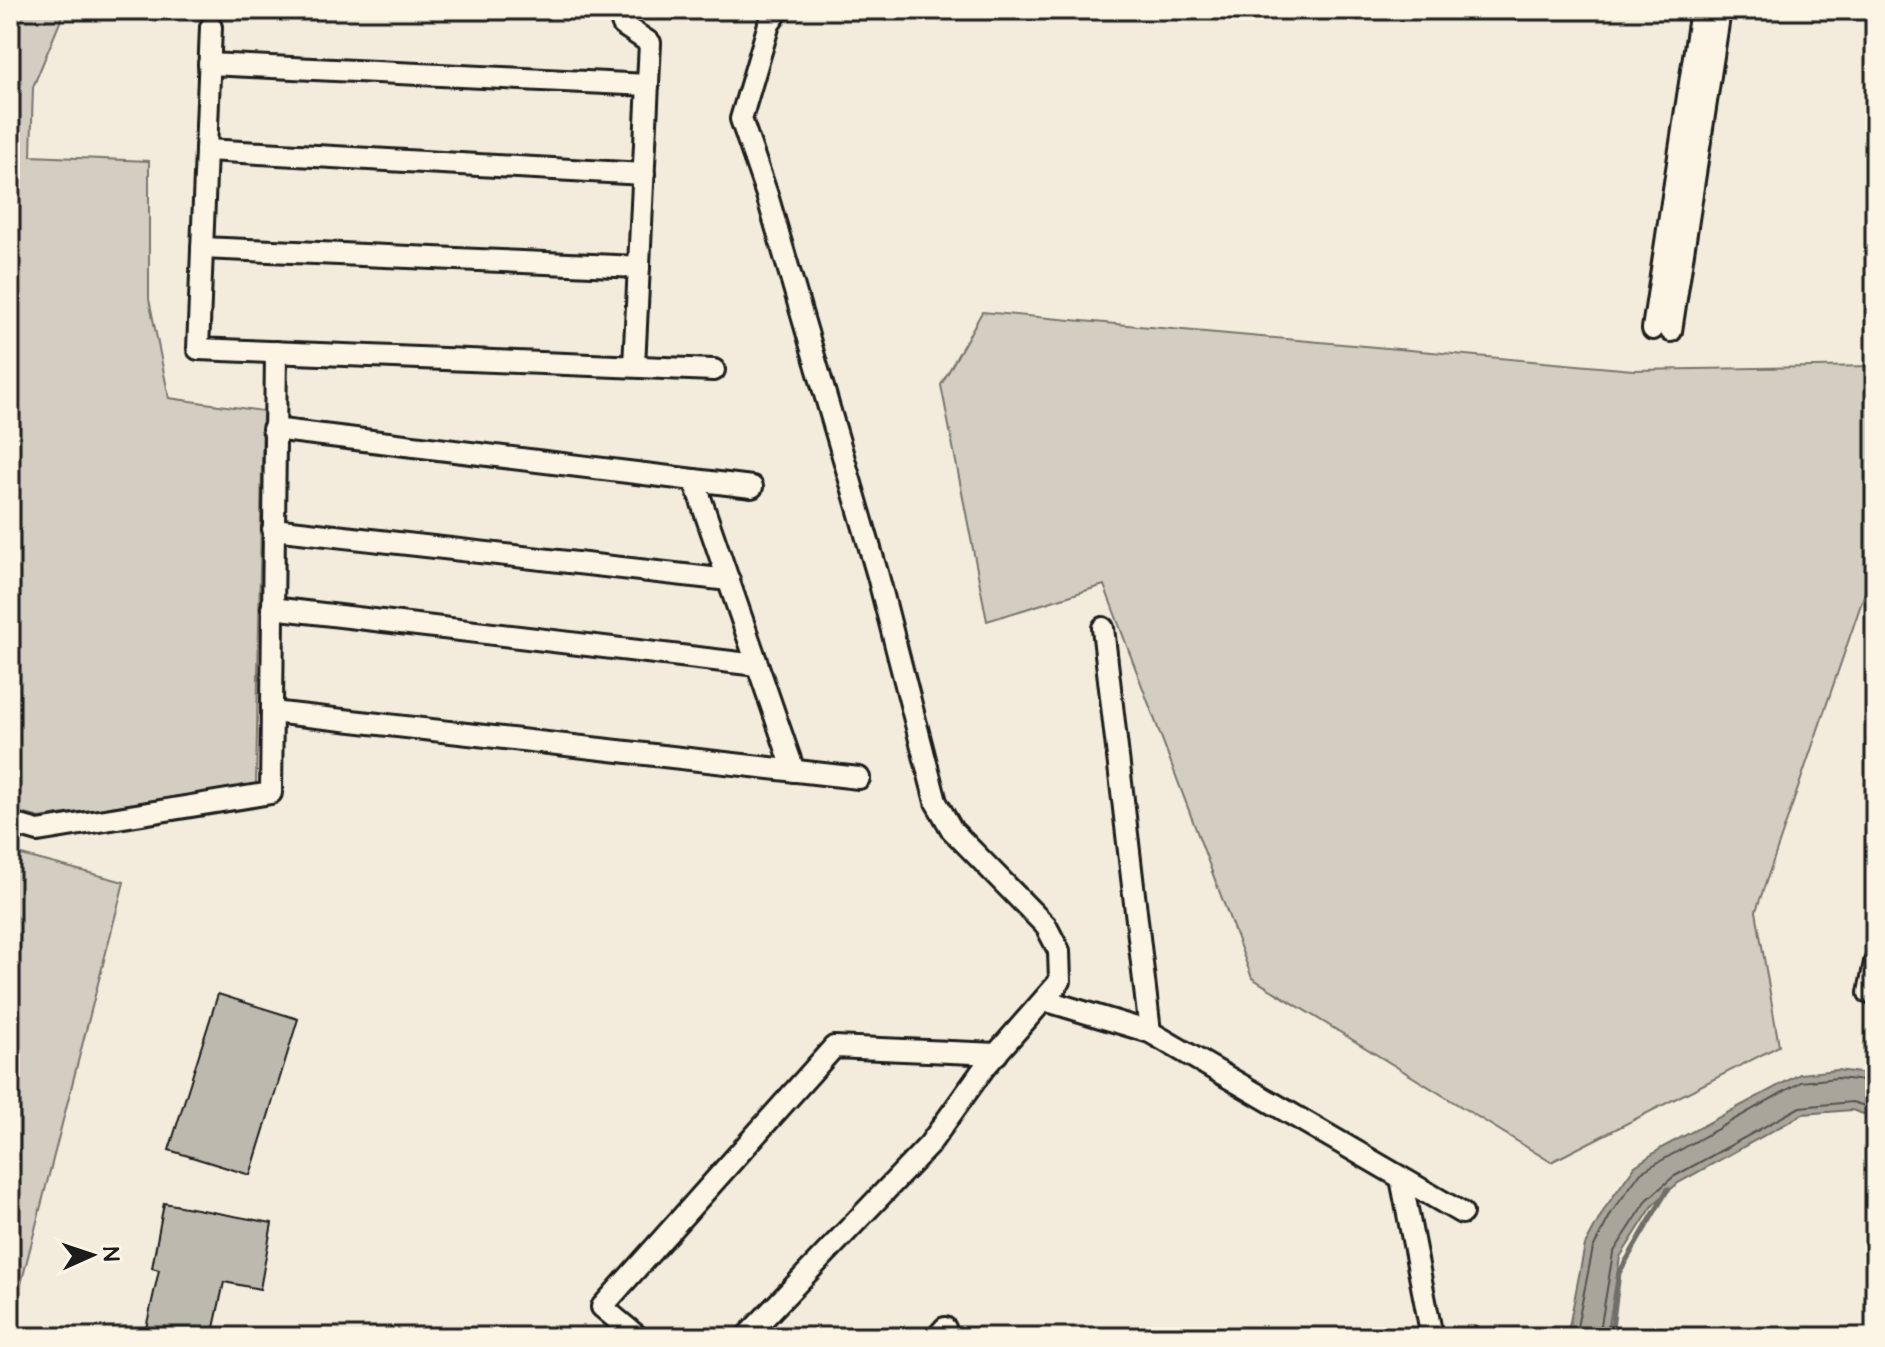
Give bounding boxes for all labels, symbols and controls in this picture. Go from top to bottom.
north arrow [52,1215,132,1295]
text: N [95,1246,126,1262]

